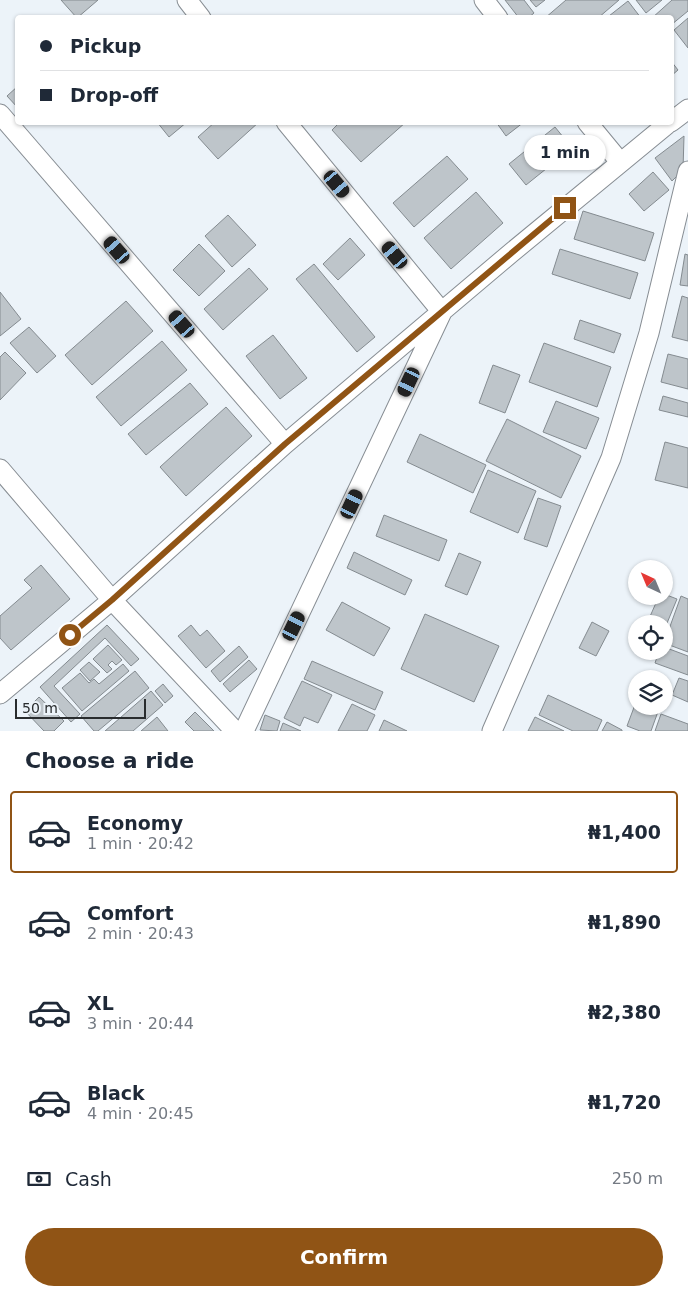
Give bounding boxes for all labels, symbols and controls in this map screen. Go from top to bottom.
text: Pickup [70,35,141,57]
text: Drop-off [70,84,158,106]
callout: 1 min [524,136,606,170]
text: 1 min [540,143,590,162]
car [321,168,352,200]
route end [554,197,576,219]
car [101,234,132,266]
car [379,239,410,271]
car [166,308,197,340]
car [395,365,422,399]
car [338,487,365,521]
north arrow [628,560,672,605]
map controls [628,560,673,715]
car [280,609,307,643]
button: locate [628,615,673,660]
route start [59,624,81,646]
button: layers [628,670,673,715]
scale bar [15,696,146,719]
text: 50 m [22,700,58,716]
text: Choose a ride [25,748,194,773]
icon: car [27,810,72,855]
text: Economy [87,812,183,834]
text: ₦1,400 [588,821,661,843]
text: 1 min · 20:42 [87,834,194,853]
icon: car [27,900,72,945]
text: Comfort [87,902,174,924]
text: ₦1,890 [588,911,661,933]
text: 2 min · 20:43 [87,924,194,943]
icon: car [27,990,72,1035]
text: XL [87,992,114,1014]
text: ₦2,380 [588,1001,661,1023]
text: 3 min · 20:44 [87,1014,194,1033]
icon: car [27,1080,72,1125]
text: Black [87,1082,145,1104]
text: ₦1,720 [588,1091,661,1113]
text: 4 min · 20:45 [87,1104,194,1123]
icon: cash [25,1165,53,1193]
text: Cash [65,1168,112,1190]
text: 250 m [612,1169,663,1188]
button: Confirm [25,1228,663,1286]

